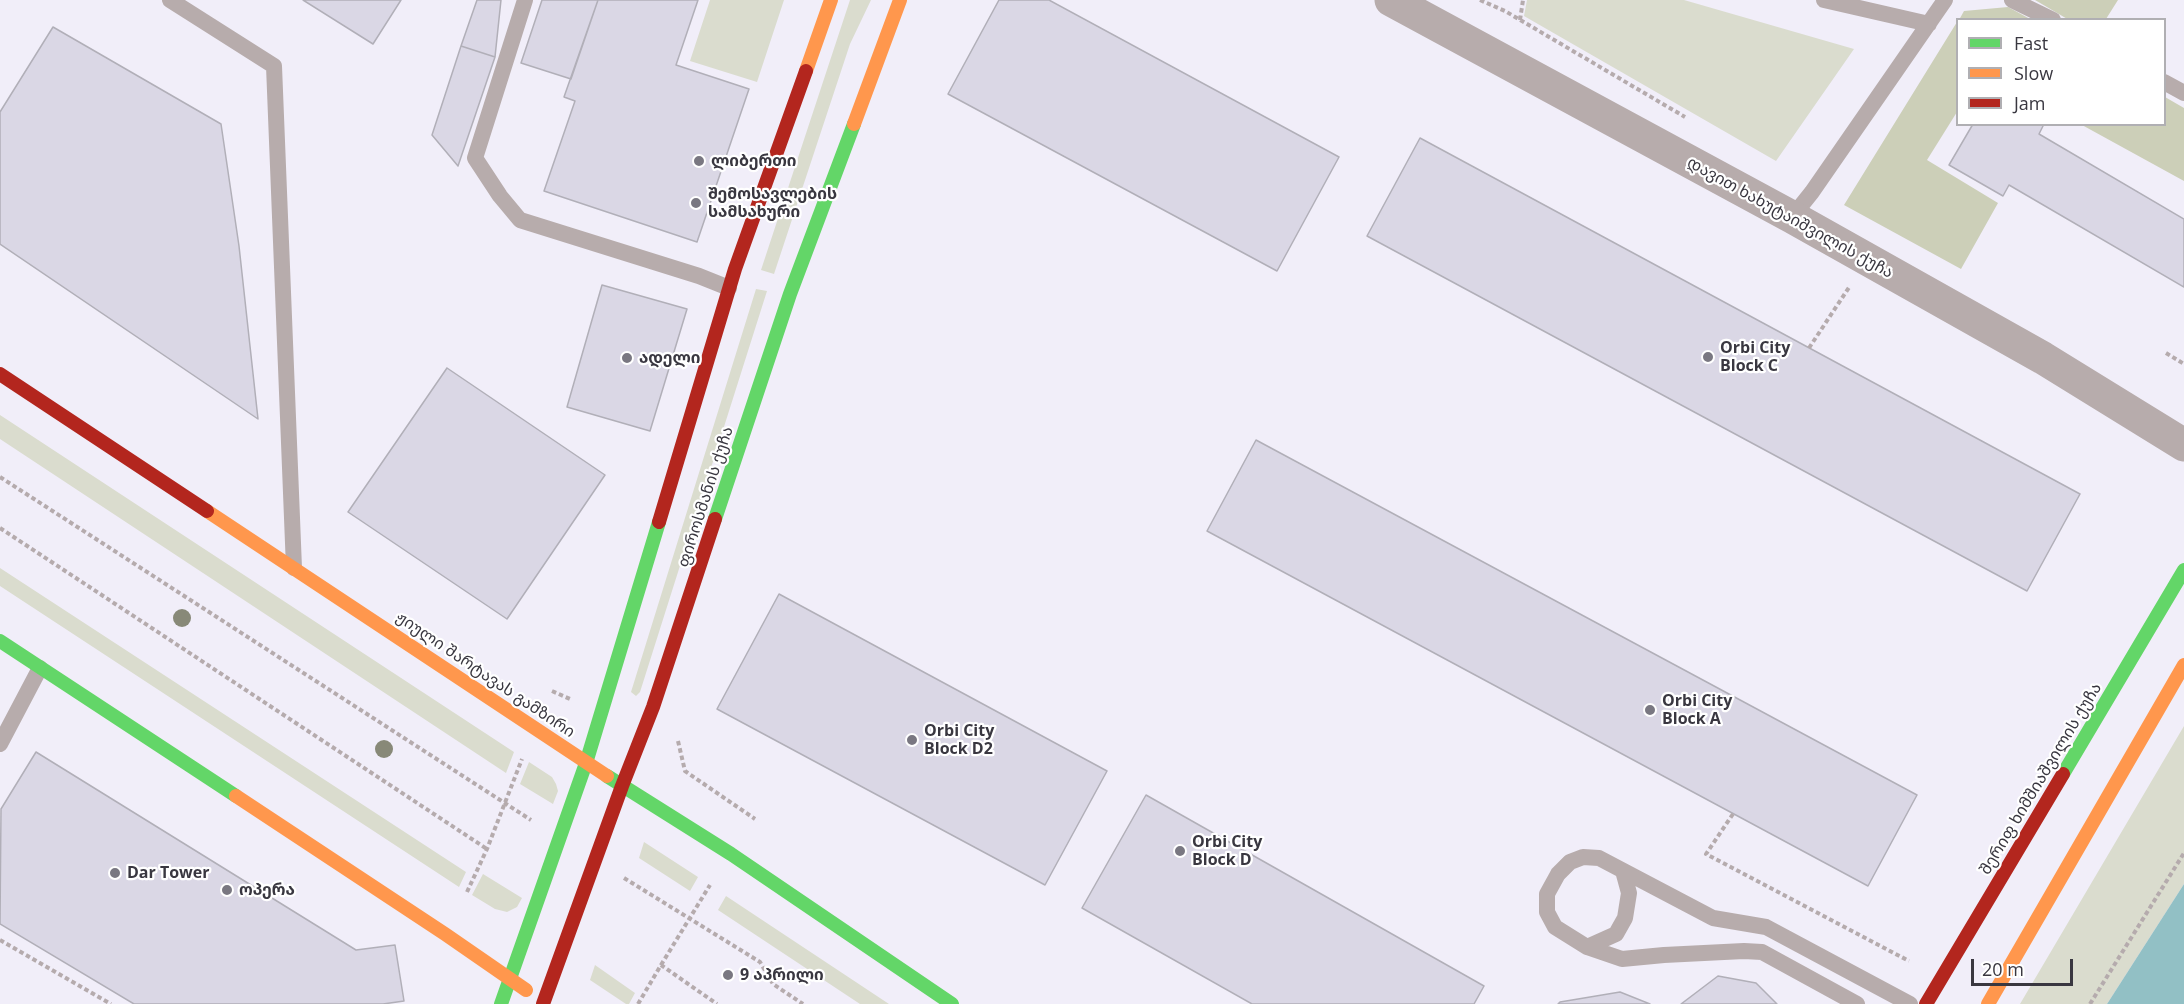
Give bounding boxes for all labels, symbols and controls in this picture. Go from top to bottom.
legend [1956,18,2166,126]
text: Fast [2014,31,2048,55]
text: Slow [2014,61,2053,85]
text: Jam [2014,91,2046,115]
place label: ლიბერთი [711,151,797,171]
street label: დავით ხახუტაიშვილის ქუჩა [1684,153,1896,283]
marker: ლიბერთი [692,154,706,168]
place label: შემოსავლების სამსახური [708,184,837,222]
marker: შემოსავლების სამსახური [689,196,703,210]
place label: Orbi City Block C [1720,338,1790,376]
place label: ადელი [639,348,701,368]
marker: Orbi City Block C [1701,350,1715,364]
marker: ადელი [620,351,634,365]
street label: ფიროსმანის ქუჩა [674,424,738,570]
street label: ჟიული შარტავას გამზირი [392,608,578,742]
street label: შერიფ ხიმშიაშვილის ქუჩა [1976,680,2106,878]
place label: Orbi City Block A [1662,691,1732,729]
marker: Orbi City Block A [1643,703,1657,717]
place label: Orbi City Block D2 [924,721,994,759]
marker: Orbi City Block D2 [905,733,919,747]
place label: Orbi City Block D [1192,832,1262,870]
marker: Orbi City Block D [1173,844,1187,858]
place label: Dar Tower [127,863,210,883]
marker: Dar Tower [108,866,122,880]
place label: ოპერა [239,880,295,900]
marker: ოპერა [220,883,234,897]
scale bar [1974,947,2076,985]
text: 20 m [1982,957,2024,981]
place label: 9 აპრილი [740,965,824,985]
marker: 9 აპრილი [721,968,735,982]

